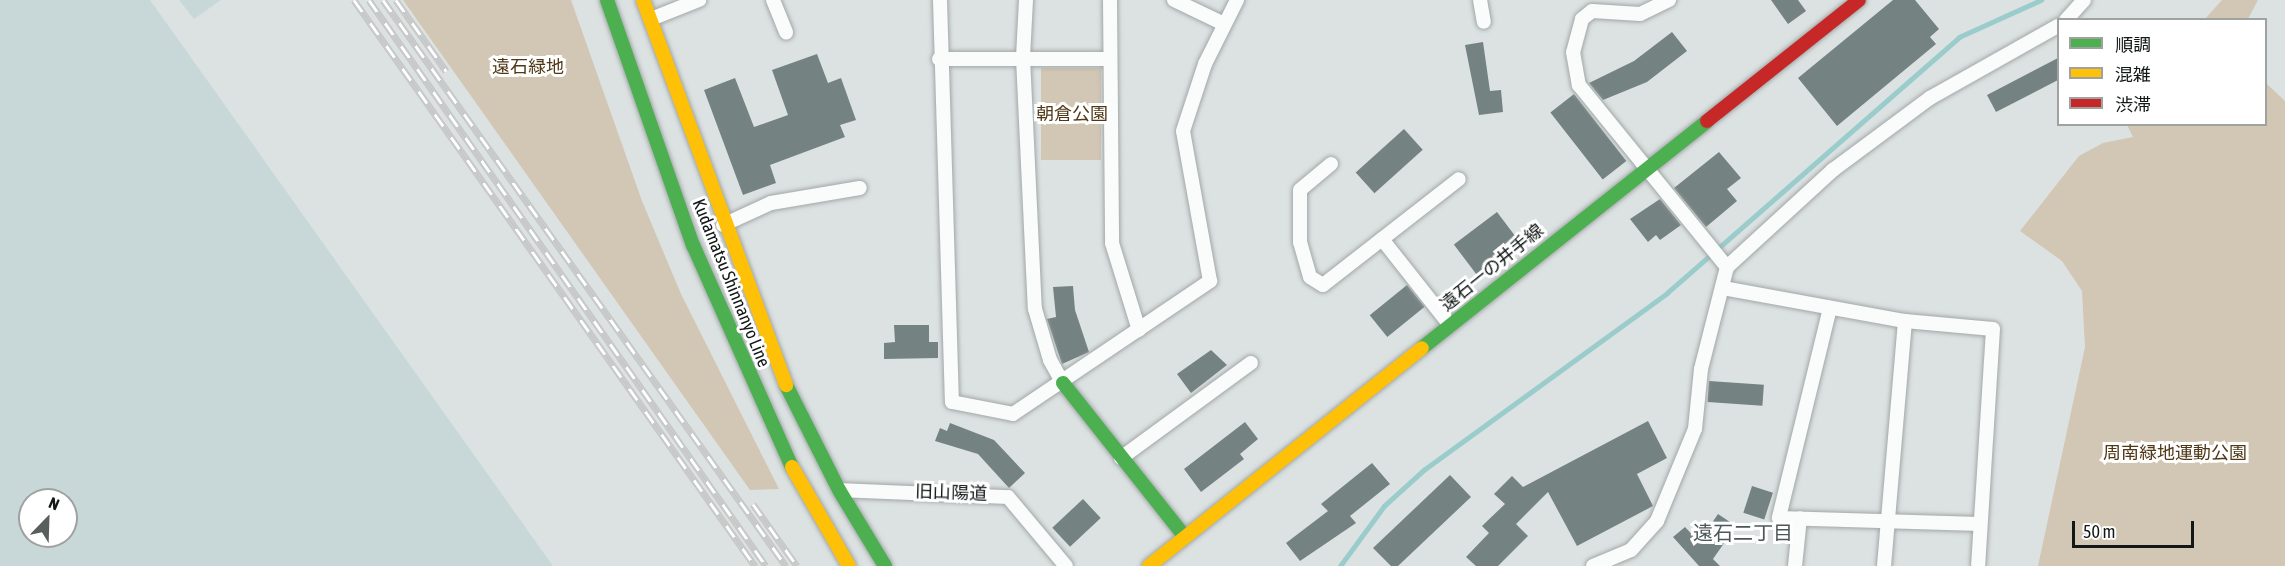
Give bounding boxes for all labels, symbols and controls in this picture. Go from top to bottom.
legend [2057,18,2267,126]
text: 順調 [2115,34,2151,55]
park label: 遠石緑地 [492,56,564,78]
text: 混雑 [2115,64,2151,85]
text: 渋滞 [2115,94,2151,115]
park label: 朝倉公園 [1036,103,1108,125]
street label: Kudamatsu Shinnanyo Line [687,196,775,370]
street label: 遠石一の井手線 [1436,220,1548,316]
park label: 周南緑地運動公園 [2103,442,2247,464]
street label: 旧山陽道 [915,481,987,505]
north arrow [18,488,78,548]
text: N [46,493,62,513]
scale bar [2075,509,2196,547]
district label: 遠石二丁目 [1693,520,1793,544]
text: 50 m [2083,521,2115,542]

